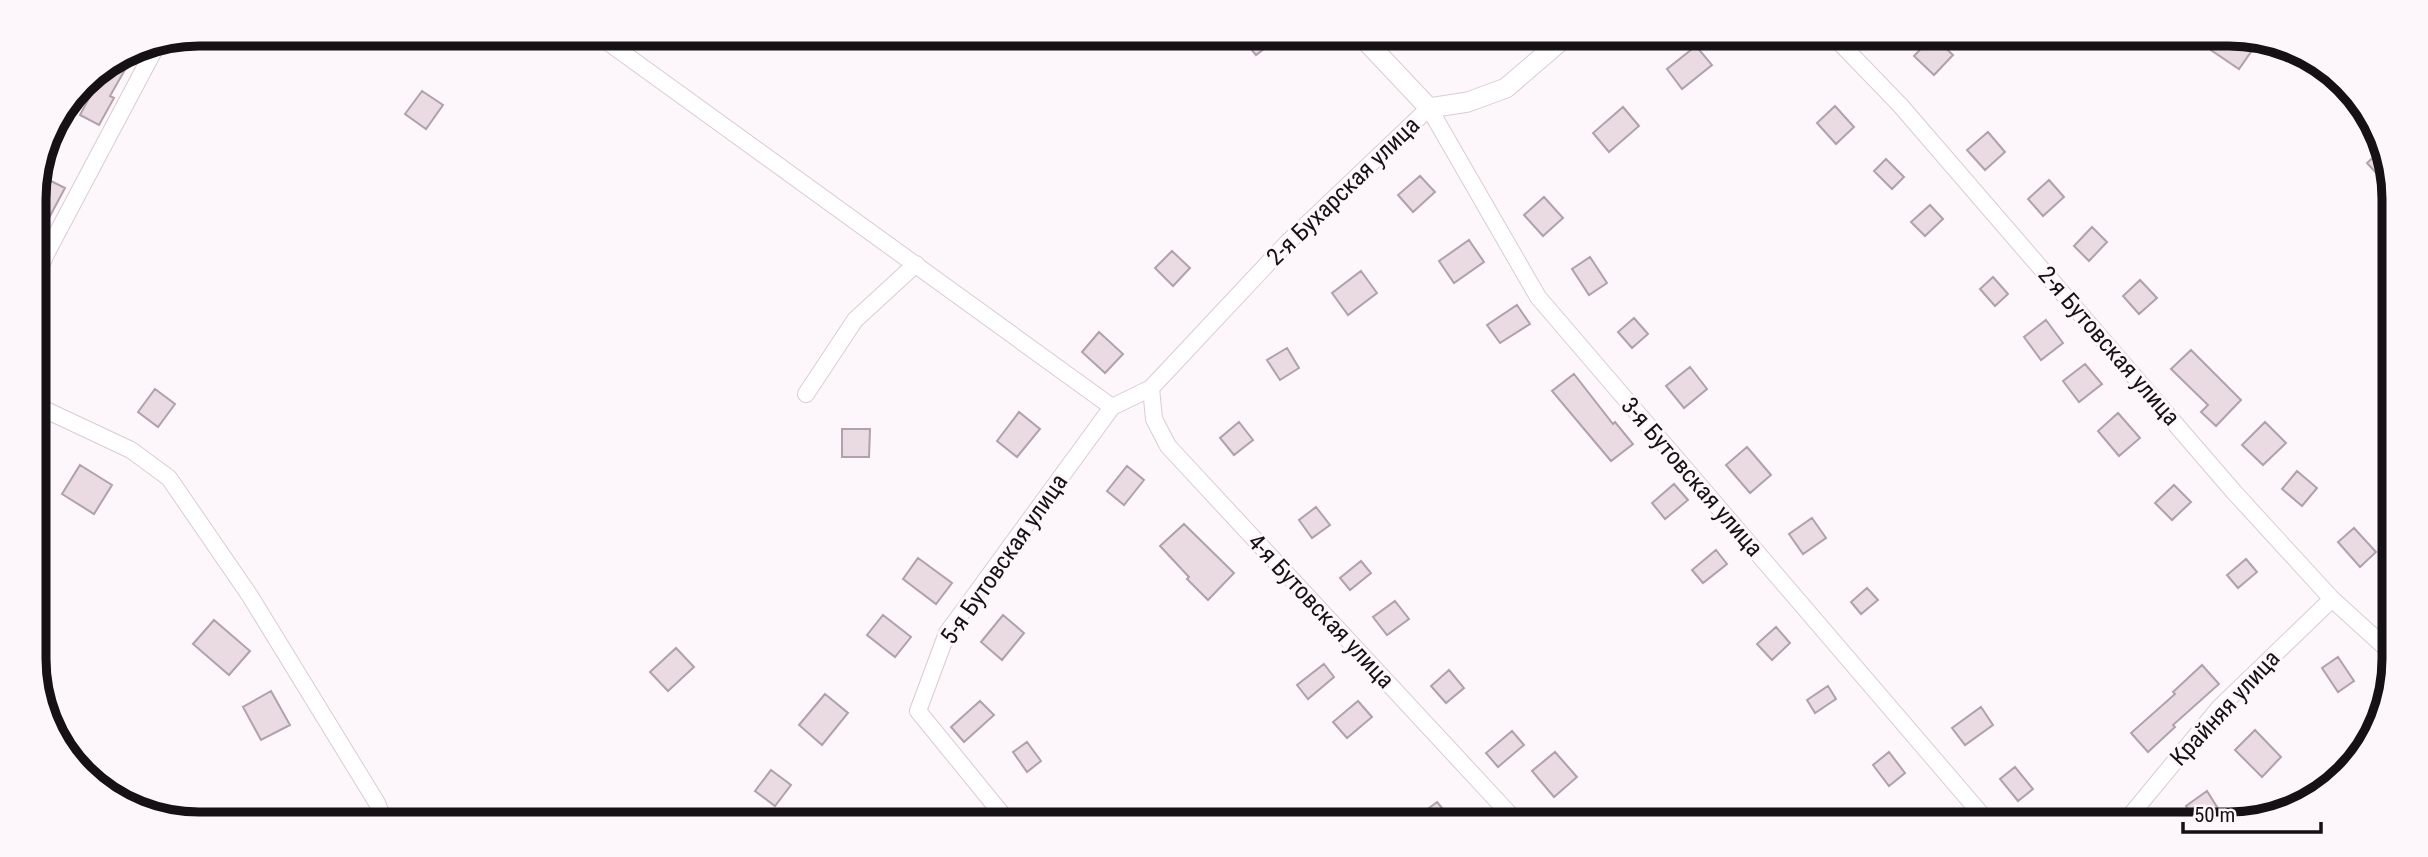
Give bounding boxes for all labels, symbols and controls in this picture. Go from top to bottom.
street label: 2-я Бухарская улица [1261,111,1425,271]
street label: 2-я Бутовская улица [2032,261,2186,431]
street label: 3-я Бутовская улица [1615,392,1769,562]
street label: 5-я Бутовская улица [935,469,1073,649]
street label: 4-я Бутовская улица [1242,528,1400,694]
street label: Крайняя улица [2164,644,2286,772]
scale bar [2183,790,2321,834]
text: 50 m [2194,803,2235,827]

